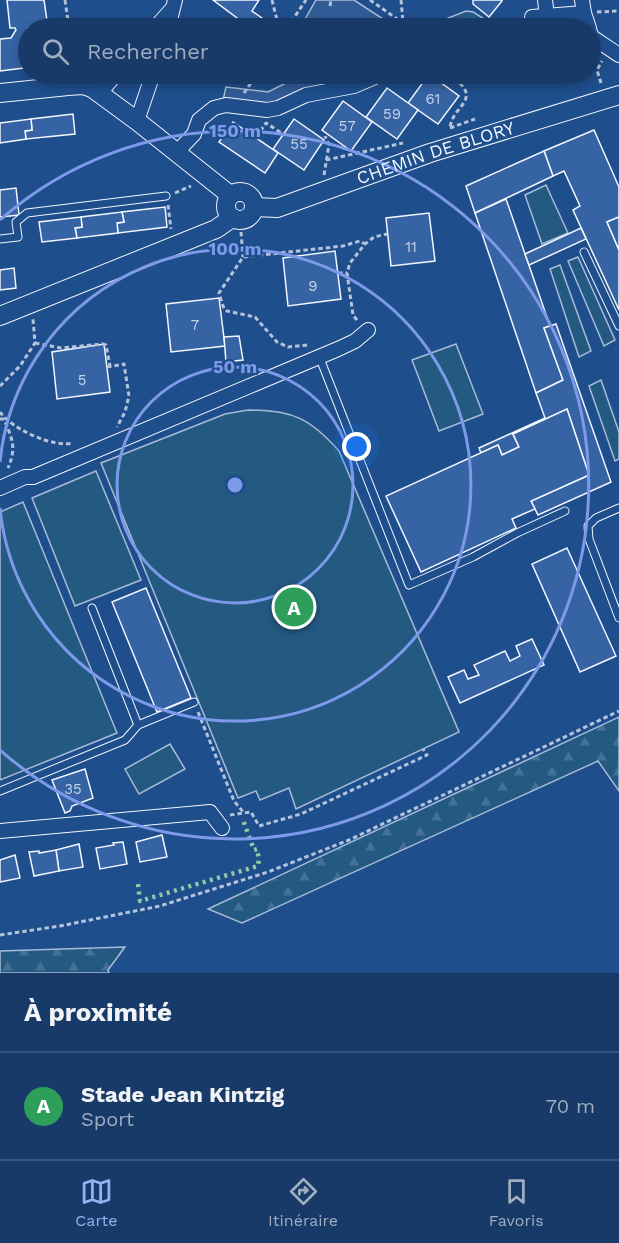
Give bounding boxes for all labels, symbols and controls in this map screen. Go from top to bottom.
search box [18,18,601,84]
icon: search [39,35,72,68]
text: Rechercher [87,39,209,64]
house number: 61 [426,90,440,108]
house number: 59 [383,105,401,123]
street label: CHEMIN DE BLORY [354,116,518,189]
house number: 57 [338,117,356,135]
text: 150 m [209,120,261,141]
house number: 55 [290,135,308,153]
text: 100 m [208,238,262,259]
house number: 11 [405,238,417,256]
house number: 9 [308,277,318,295]
house number: 7 [191,316,199,334]
text: 50 m [213,356,257,377]
house number: 5 [78,371,86,389]
your location [342,432,371,461]
centre of rings [225,475,245,495]
pin: A [274,584,314,630]
house number: 35 [64,780,82,798]
text: À proximité [24,997,172,1027]
text: Stade Jean Kintzig [81,1082,284,1107]
text: A [37,1094,50,1118]
text: 70 m [546,1094,595,1118]
text: Sport [81,1107,134,1131]
tab: Carte [75,1175,117,1230]
tab: Itinéraire [268,1175,338,1230]
tab: Favoris [489,1175,544,1230]

